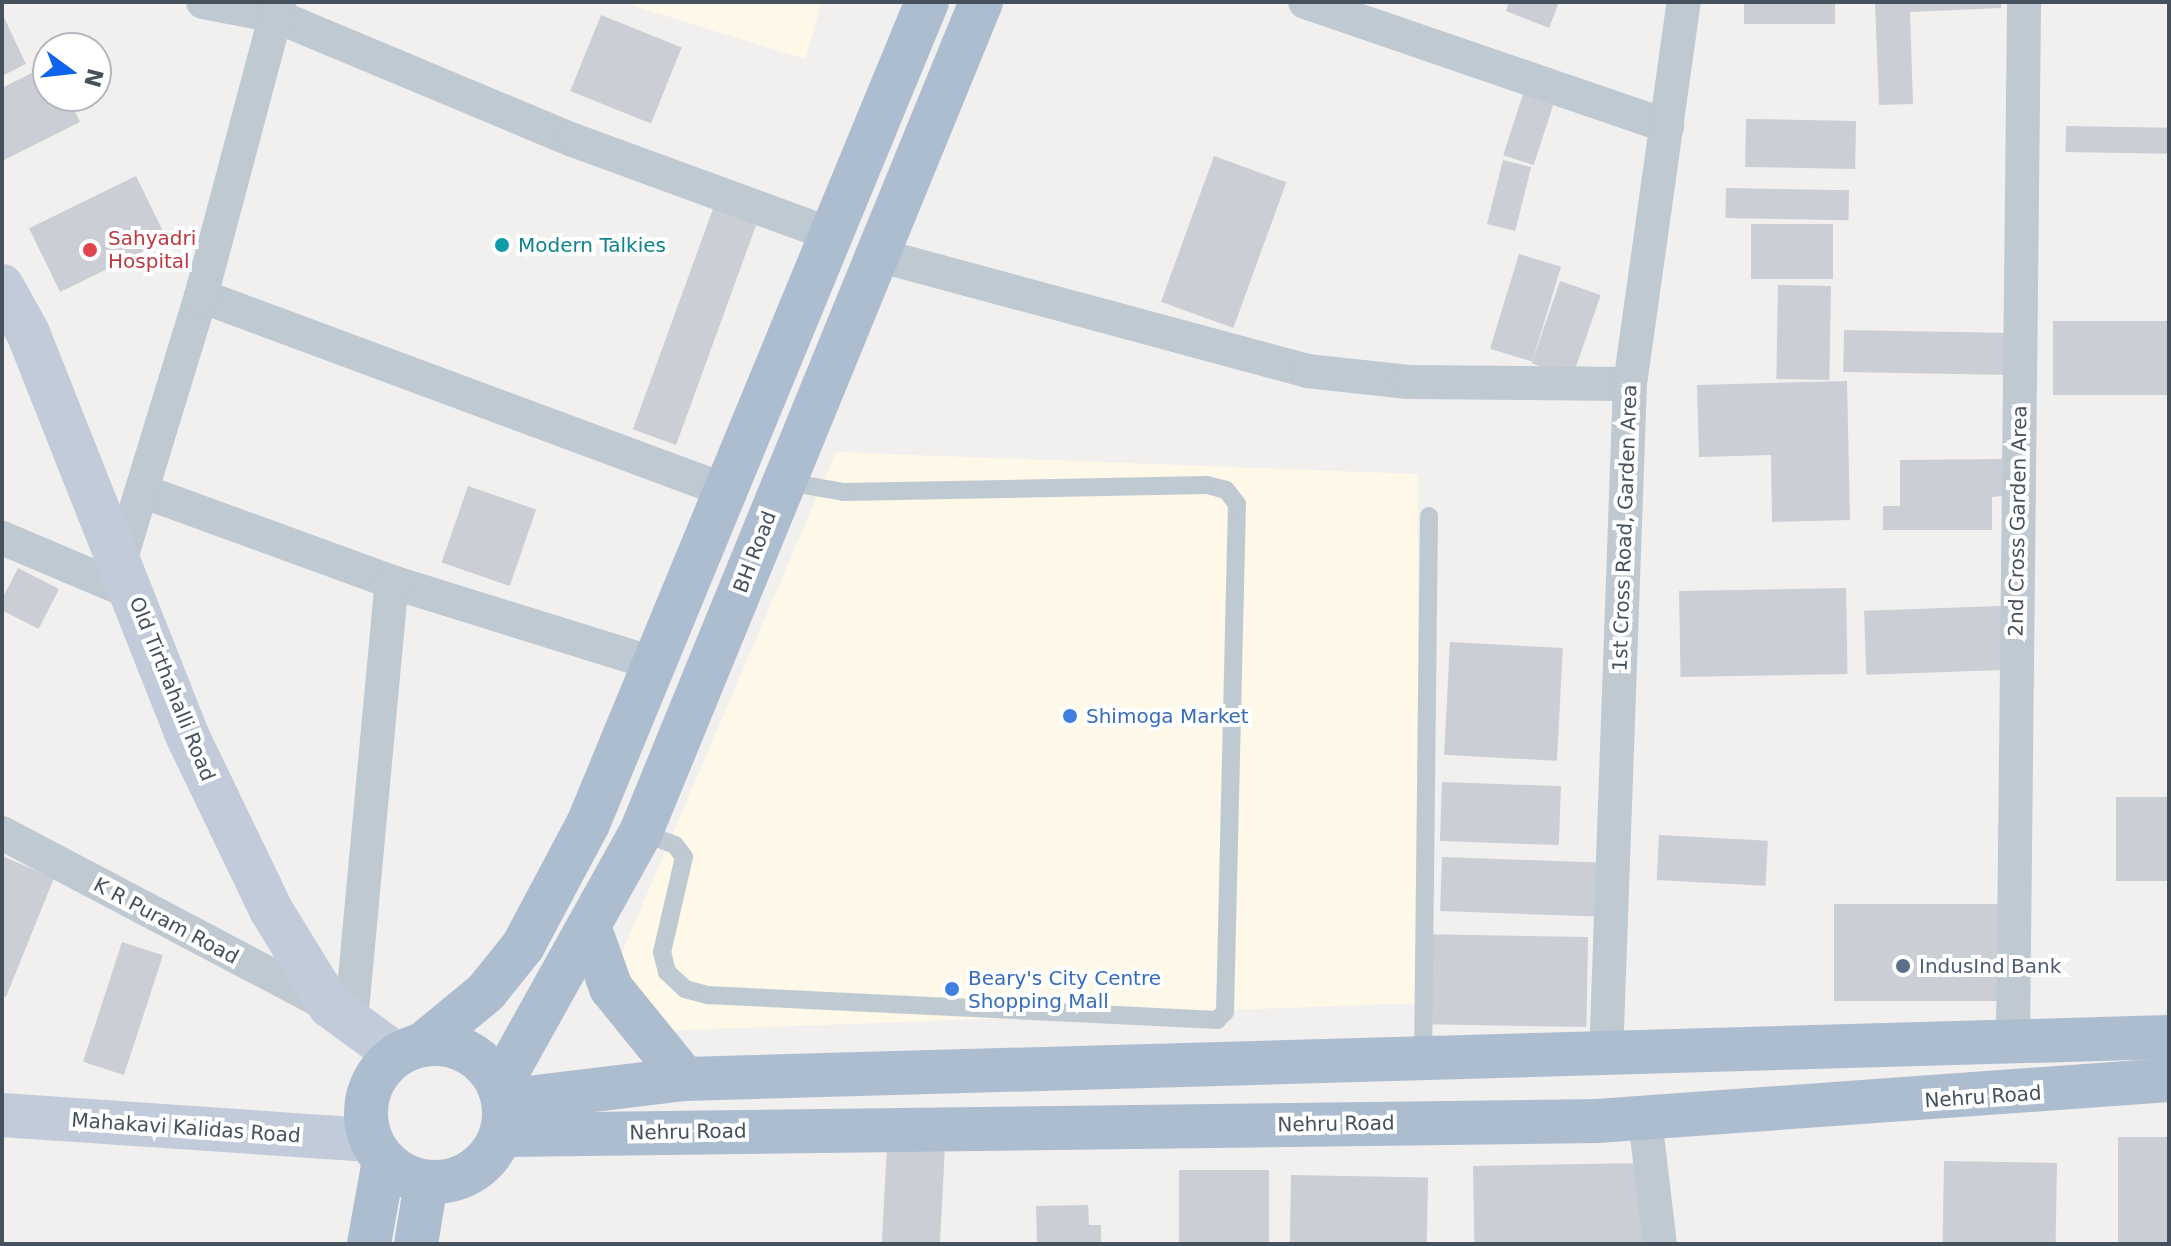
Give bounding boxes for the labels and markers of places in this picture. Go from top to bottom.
place label: Sahyadri Hospital [108,226,196,273]
place label: Modern Talkies [518,233,666,257]
marker: Modern Talkies [493,236,511,254]
marker: Sahyadri Hospital [79,239,101,261]
place label: Shimoga Market [1086,704,1249,728]
marker: Shimoga Market [1061,707,1079,725]
place label: IndusInd Bank [1919,954,2061,978]
marker: IndusInd Bank [1894,957,1912,975]
place label: Beary's City Centre Shopping Mall [968,966,1161,1013]
marker: Beary's City Centre Shopping Mall [943,980,961,998]

